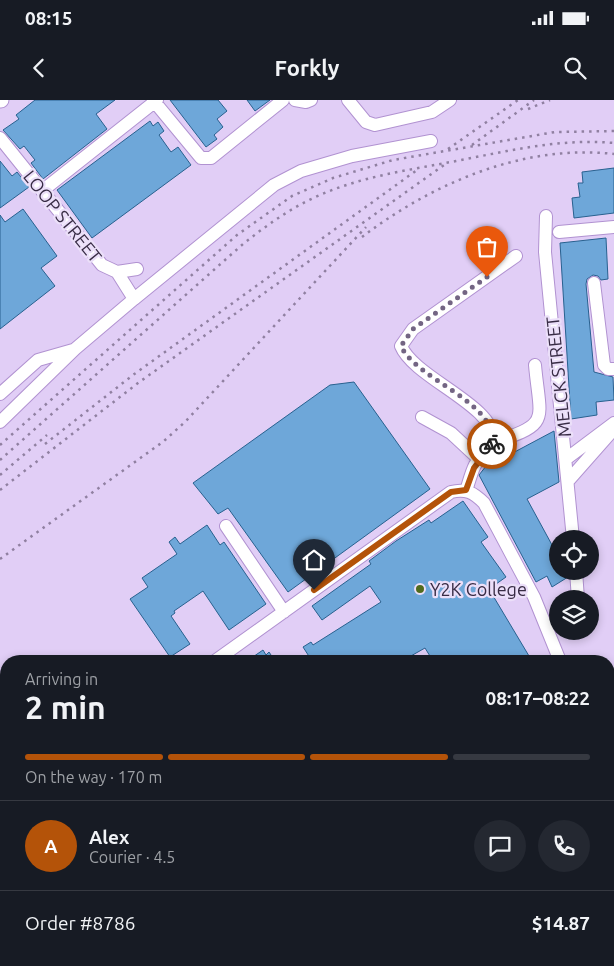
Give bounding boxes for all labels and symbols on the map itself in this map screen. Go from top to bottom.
street label: LOOP STREET [20,166,106,266]
pin [466,226,508,277]
street label: MELCK STREET [542,316,574,438]
courier [467,419,517,469]
pin [293,539,335,590]
place label: Y2K College [430,579,527,599]
marker: Y2K College [414,583,426,595]

